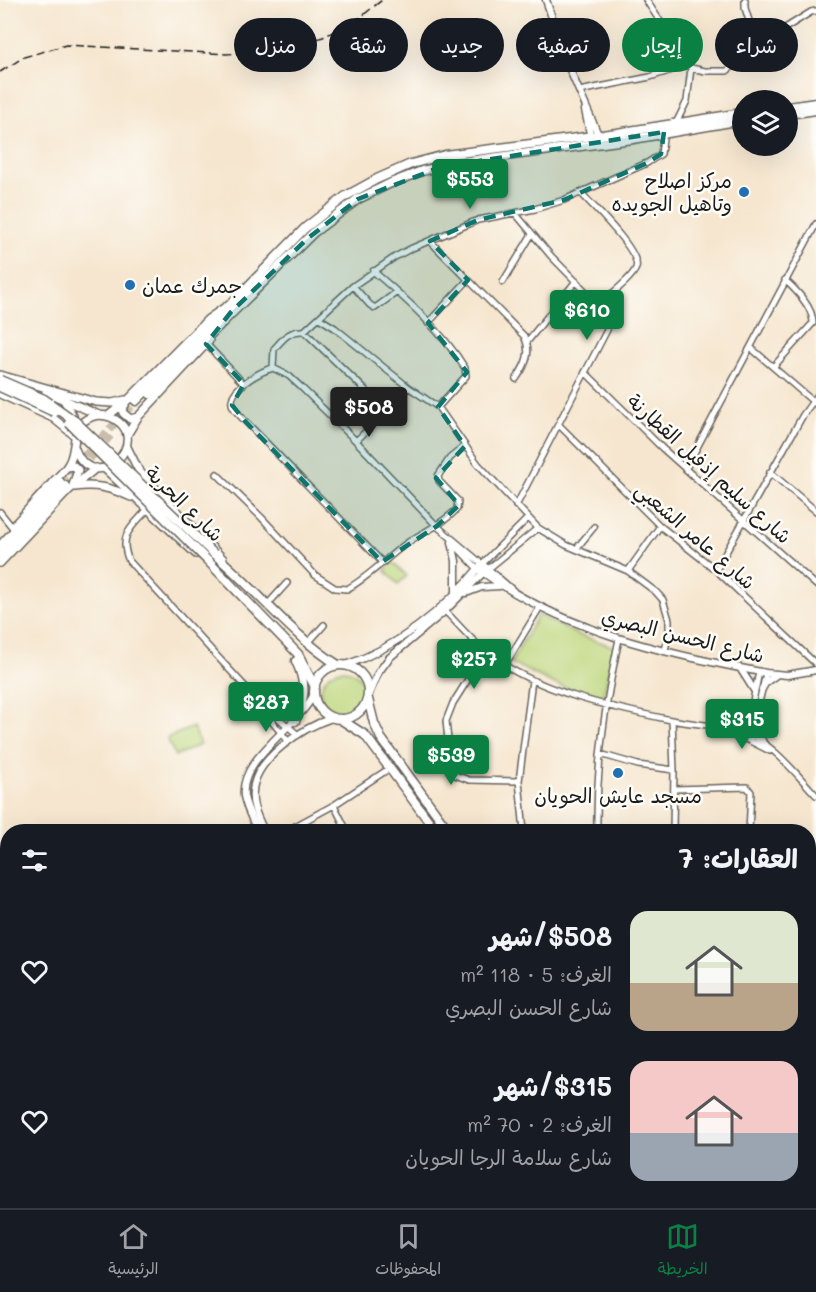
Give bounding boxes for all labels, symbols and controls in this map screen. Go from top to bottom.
chip: منزل [234,18,317,72]
chip: شقة [329,18,408,72]
chip: جديد [420,18,504,72]
chip: تصفية [516,18,610,72]
chip: إيجار [622,18,703,72]
chip: شراء [715,18,798,72]
map controls [732,90,798,156]
button: layers [732,90,798,156]
pin: $553 [434,159,506,210]
text: $553 [446,165,494,191]
place label: مركز اصلاح وتاهيل الجويده [612,167,732,217]
marker: مركز اصلاح وتاهيل الجويده [737,185,751,199]
place label: جمرك عمان [142,272,242,298]
marker: جمرك عمان [123,278,137,292]
pin: $610 [551,290,623,341]
text: $610 [564,296,610,322]
pin: $508 [333,387,405,438]
street label: شارع سليم إذفيل القطارنة [620,387,798,551]
text: $508 [344,393,394,419]
street label: شارع الحرية [139,459,229,548]
street label: شارع عامر الشعبي [627,476,761,599]
street label: شارع الحسن البصري [598,602,767,671]
pin: $257 [438,639,510,690]
text: $257 [451,645,497,671]
pin: $287 [230,682,302,733]
text: $287 [242,688,290,714]
pin: $315 [706,699,778,750]
text: $315 [720,705,764,731]
pin: $539 [415,735,487,786]
text: $539 [427,741,475,767]
marker: مسجد عايش الحويان [611,766,625,780]
place label: مسجد عايش الحويان [534,782,702,809]
text: العقارات: 7 [679,841,798,875]
icon: filters [18,844,51,877]
text: $508/شهر [490,919,612,953]
icon: home [678,935,750,1007]
icon: heart [18,955,51,988]
text: الغرف: 5 · 118 m² [460,961,612,987]
text: شارع الحسن البصري [445,994,612,1020]
text: $315/شهر [495,1069,612,1103]
icon: home [678,1085,750,1157]
icon: heart [18,1105,51,1138]
text: الغرف: 2 · 70 m² [467,1111,612,1137]
text: شارع سلامة الرجا الحويان [405,1144,612,1170]
tab: الرئيسية [108,1220,159,1283]
tab: المحفوظات [375,1220,441,1283]
tab: الخريطة [658,1220,708,1283]

